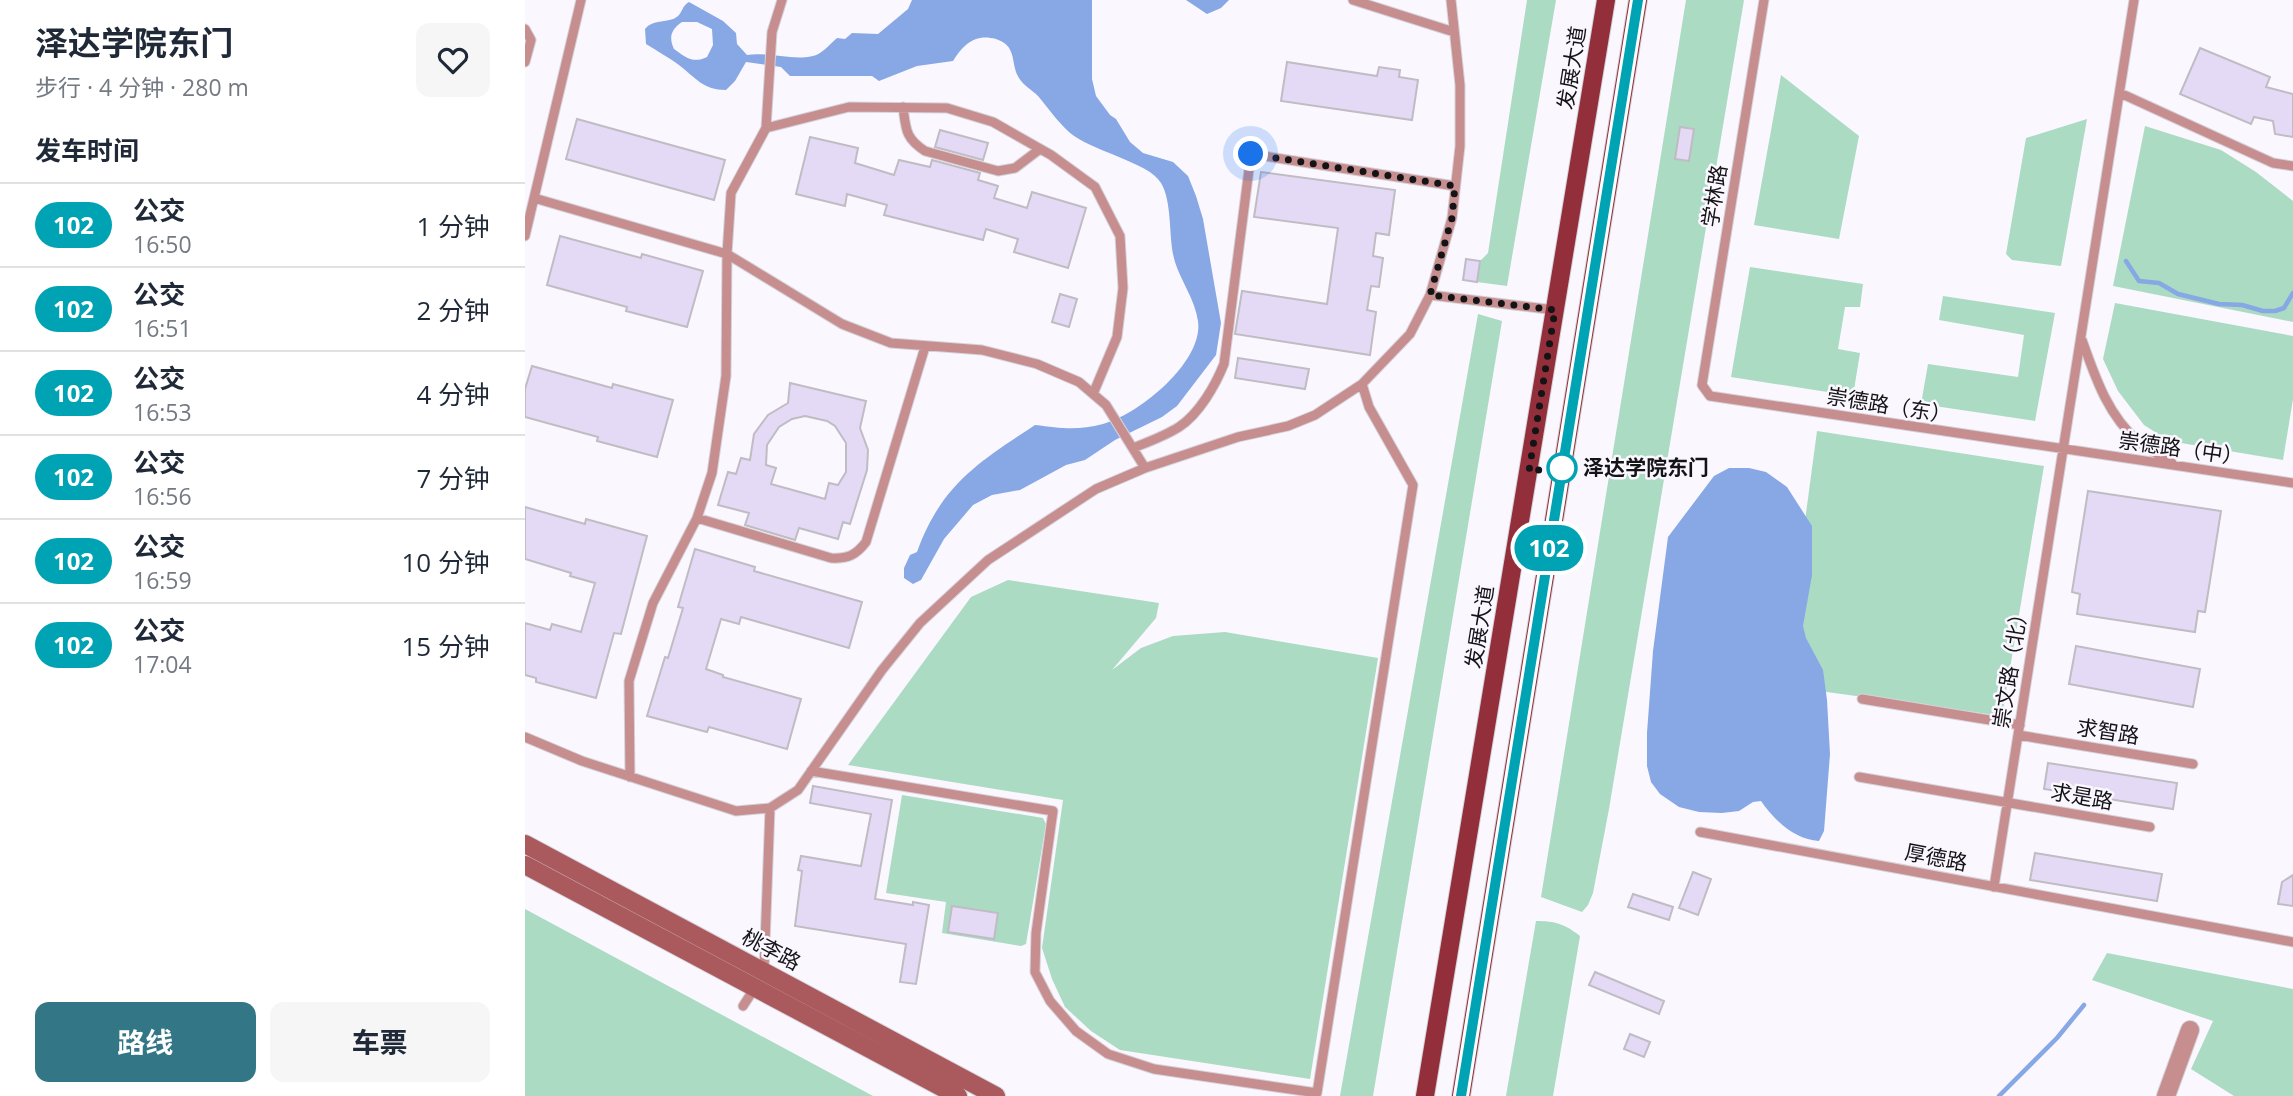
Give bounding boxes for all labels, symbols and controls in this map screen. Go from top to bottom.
text: 泽达学院东门 [35,20,233,65]
button: heart [416,23,490,97]
street label: 发展大道 [1551,24,1591,112]
text: 步行 · 4 分钟 · 280 m [35,71,249,103]
text: 发车时间 [35,132,139,168]
your location [1233,136,1268,171]
street label: 学林路 [1695,163,1733,229]
text: 公交 [133,192,185,228]
text: 102 [53,208,94,241]
text: 1 分钟 [416,208,490,244]
text: 16:50 [133,228,192,260]
text: 公交 [133,276,185,312]
text: 102 [53,292,94,325]
text: 2 分钟 [416,292,490,328]
text: 16:51 [133,312,192,344]
text: 公交 [133,360,185,396]
text: 102 [53,376,94,409]
text: 4 分钟 [416,376,490,412]
street label: 崇德路（东） [1825,381,1954,429]
text: 16:53 [133,396,192,428]
street label: 崇德路（中） [2117,425,2245,471]
text: 公交 [133,444,185,480]
marker: 泽达学院东门 [1547,453,1577,483]
place label: 泽达学院东门 [1583,453,1709,481]
text: 102 [53,460,94,493]
text: 7 分钟 [416,460,490,496]
text: 16:56 [133,480,192,512]
line badge: 102 [1509,525,1589,571]
text: 公交 [133,528,185,564]
text: 102 [1528,531,1570,564]
text: 102 [53,544,94,577]
text: 10 分钟 [402,544,490,580]
text: 16:59 [133,564,192,596]
street label: 发展大道 [1459,583,1499,671]
street label: 崇文路（北） [1986,601,2034,730]
text: 公交 [133,612,185,648]
text: 102 [53,628,94,661]
text: 15 分钟 [402,628,490,664]
text: 17:04 [133,648,192,680]
street label: 求智路 [2075,712,2141,750]
street label: 求是路 [2049,777,2116,815]
street label: 厚德路 [1903,837,1970,877]
street label: 桃李路 [737,922,806,976]
button: 路线 [35,1002,256,1082]
button: 车票 [270,1002,490,1082]

